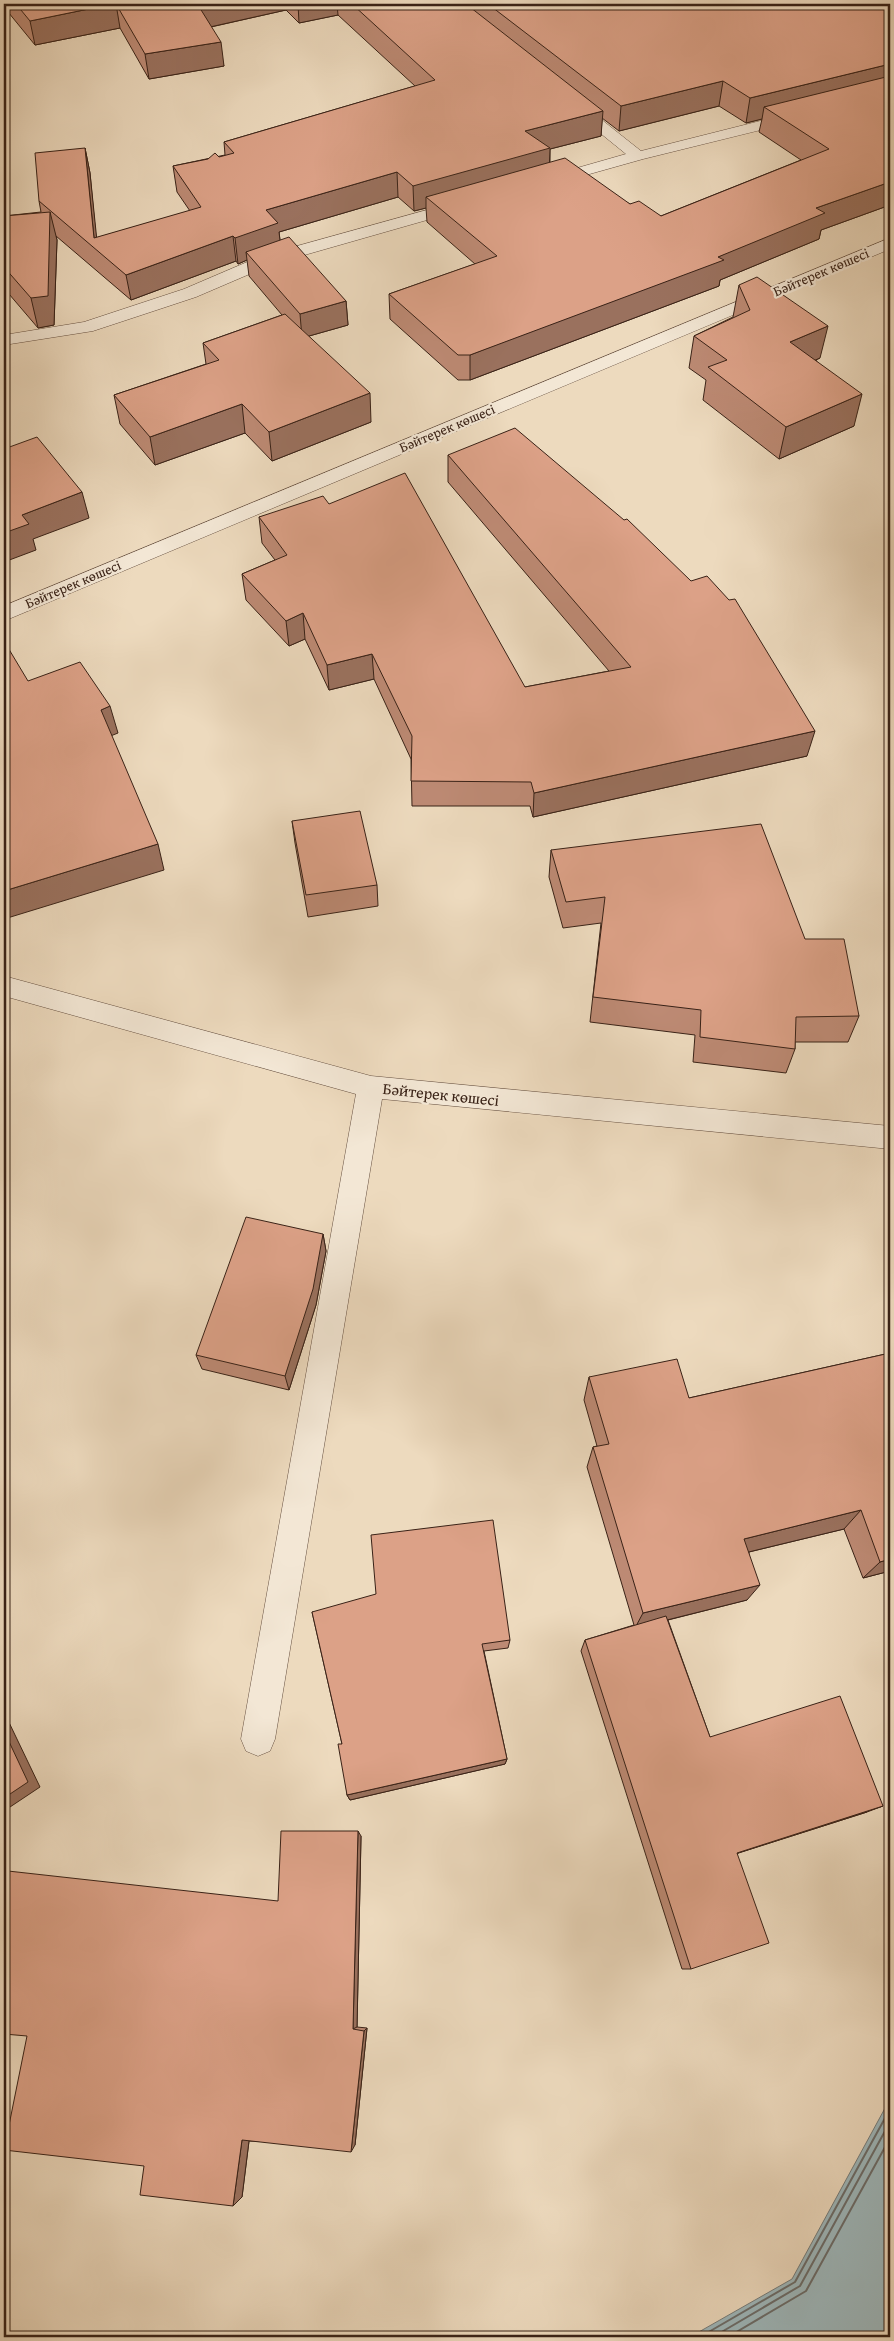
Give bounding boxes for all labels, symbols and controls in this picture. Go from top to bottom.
street label: Бәйтерек көшесі [770,243,872,301]
street label: Бәйтерек көшесі [396,399,498,457]
street label: Бәйтерек көшесі [22,555,124,613]
street label: Бәйтерек көшесі [382,1076,501,1112]

